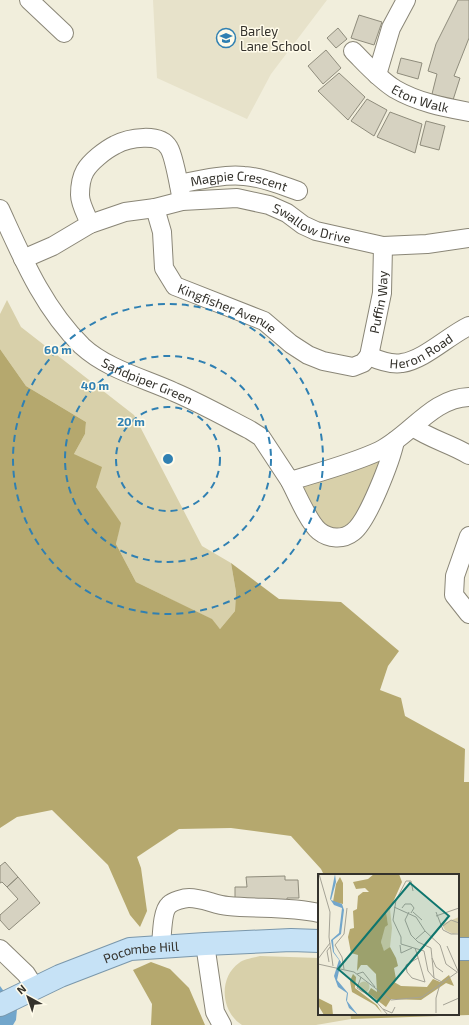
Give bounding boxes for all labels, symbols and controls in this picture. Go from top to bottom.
place label: Barley Lane School [240,23,311,54]
school or university icon: Barley Lane School [215,27,237,49]
street label: Eton Walk [389,81,451,116]
street label: Magpie Crescent [189,168,290,195]
street label: Swallow Drive [270,200,352,247]
street label: Puffin Way [366,270,390,335]
street label: Kingfisher Avenue [176,280,280,336]
street label: Heron Road [389,330,456,372]
text: 60 m [44,342,72,356]
street label: Sandpiper Green [99,354,195,407]
text: 40 m [81,378,109,392]
text: 20 m [117,414,145,428]
centre of rings [161,452,175,466]
inset map [318,874,459,1015]
street label: Pocombe Hill [101,938,179,967]
north arrow [8,977,48,1017]
text: N [14,981,29,996]

